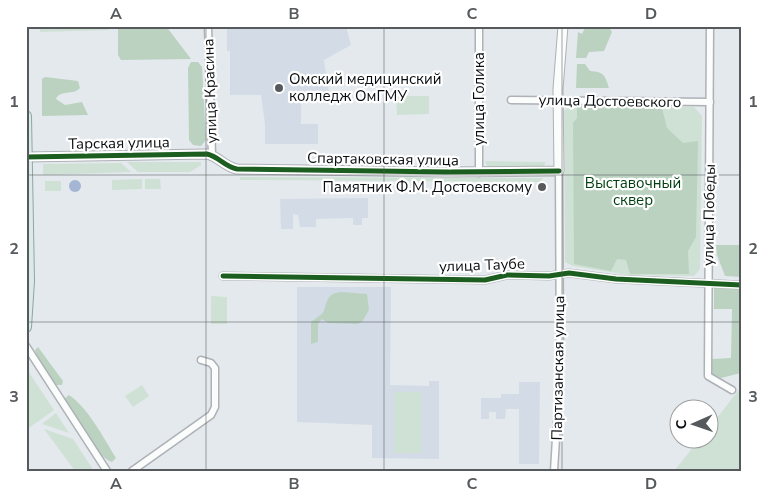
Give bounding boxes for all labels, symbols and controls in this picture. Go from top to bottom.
text: A [110,3,122,25]
text: B [288,3,300,25]
text: C [467,3,478,25]
text: D [645,3,657,25]
street label: улица Красина [198,38,222,144]
street label: улица Голика [469,52,489,146]
place label: Омский медицинский колледж ОмГМУ [289,69,441,106]
marker: Омский медицинский колледж ОмГМУ [273,82,285,94]
street label: улица Достоевского [538,90,682,112]
text: 1 [9,91,19,113]
text: 1 [748,91,758,113]
street label: Тарская улица [68,132,170,154]
street label: Спартаковская улица [307,148,459,170]
street label: улица Победы [698,164,720,266]
park label: Выставочный сквер [585,173,681,210]
place label: Памятник Ф.М. Достоевскому [323,177,532,197]
marker: Памятник Ф.М. Достоевскому [536,181,548,193]
text: 2 [9,238,19,260]
text: 2 [748,238,758,260]
street label: улица Таубе [439,254,525,276]
street label: Партизанская улица [547,295,569,441]
text: 3 [9,386,19,408]
text: 3 [748,386,758,408]
north arrow [670,400,720,450]
text: С [672,419,691,430]
text: A [110,473,122,495]
text: B [288,473,300,495]
text: C [467,473,478,495]
text: D [645,473,657,495]

